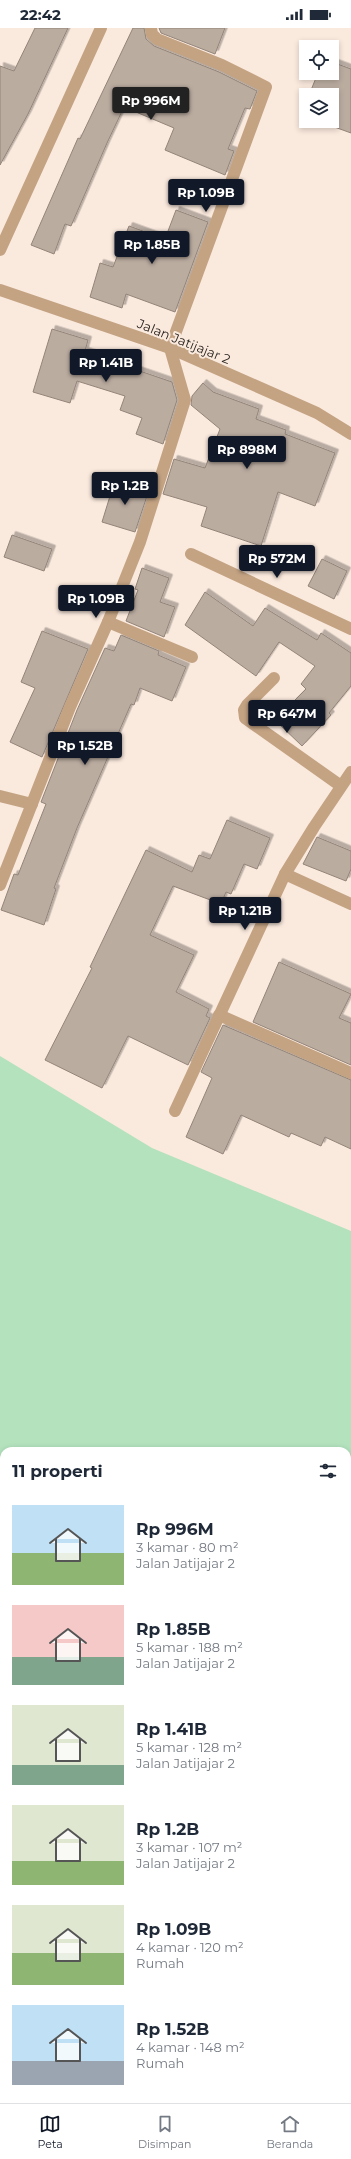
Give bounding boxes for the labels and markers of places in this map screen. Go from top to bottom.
pin: Rp 996M [114,87,188,121]
pin: Rp 1.09B [165,179,247,213]
pin: Rp 1.85B [111,231,193,265]
pin: Rp 1.41B [65,349,147,383]
pin: Rp 898M [210,436,284,470]
pin: Rp 1.2B [88,472,162,506]
pin: Rp 572M [240,545,314,579]
pin: Rp 1.09B [55,585,137,619]
pin: Rp 647M [250,700,324,734]
pin: Rp 1.52B [44,732,126,766]
pin: Rp 1.21B [204,897,286,931]

